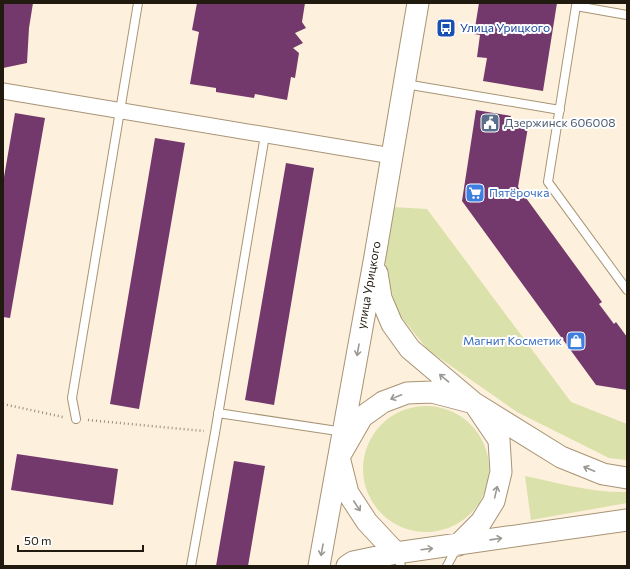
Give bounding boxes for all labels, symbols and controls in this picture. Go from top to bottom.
bus stop icon: Улица Урицкого [435,17,457,39]
place label: Улица Урицкого [460,20,550,34]
public building icon: Дзержинск 606008 [479,112,501,134]
place label: Дзержинск 606008 [504,115,616,129]
supermarket icon: Пятёрочка [464,182,486,204]
place label: Пятёрочка [489,185,549,199]
street label: улица Урицкого [353,240,383,330]
shop icon: Магнит Косметик [565,330,587,352]
place label: Магнит Косметик [463,333,563,347]
one-way arrow [354,343,362,356]
one-way arrow [439,374,450,383]
one-way arrow [390,394,402,401]
one-way arrow [584,464,596,472]
one-way arrow [493,485,501,498]
one-way arrow [353,501,361,512]
scale bar [18,527,143,553]
text: 50 m [24,533,52,547]
one-way arrow [489,535,502,543]
one-way arrow [318,544,326,557]
one-way arrow [420,545,433,552]

